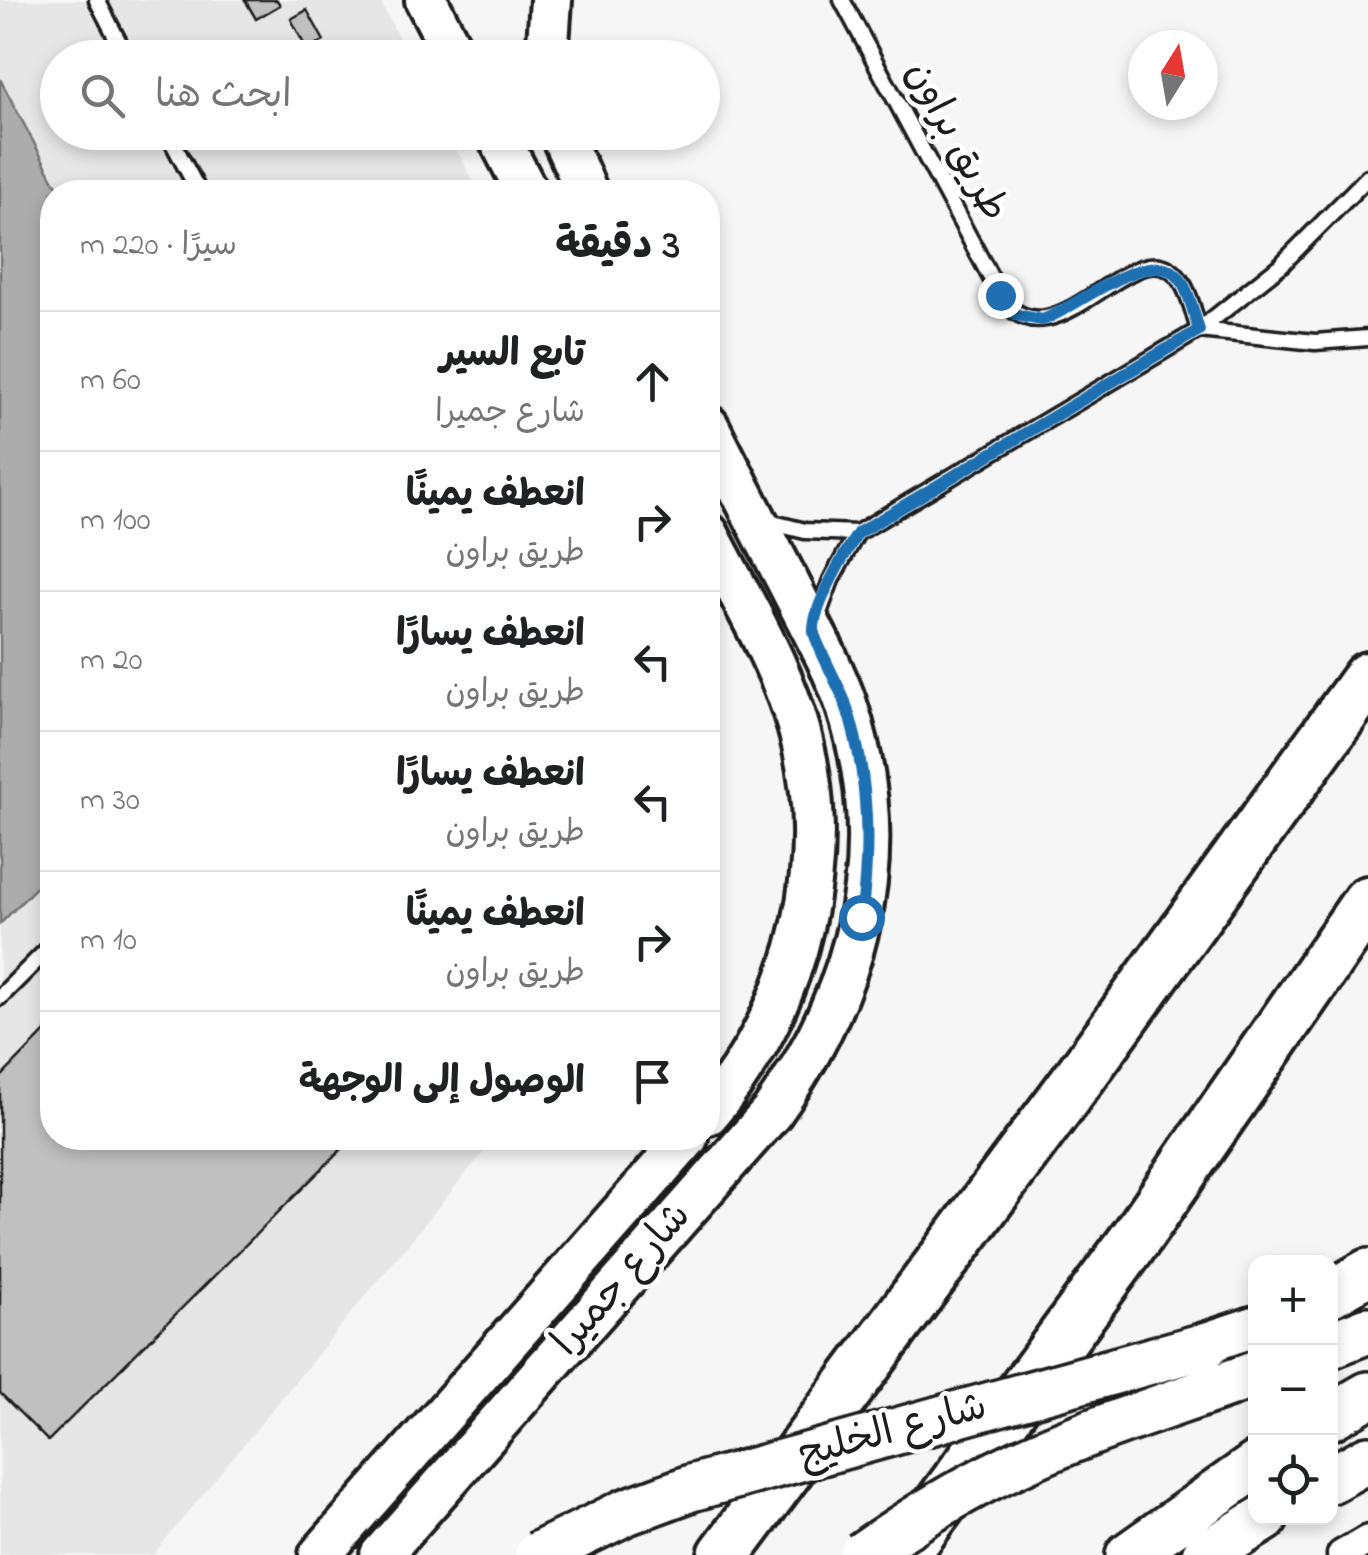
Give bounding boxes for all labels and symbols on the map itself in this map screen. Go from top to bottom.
north arrow [1128,30,1218,120]
street label: طريق براون [888,51,1022,233]
route end [978,273,1024,319]
route start [839,895,885,941]
street label: شارع جميرا [539,1190,707,1370]
street label: شارع الخليج [792,1379,994,1485]

